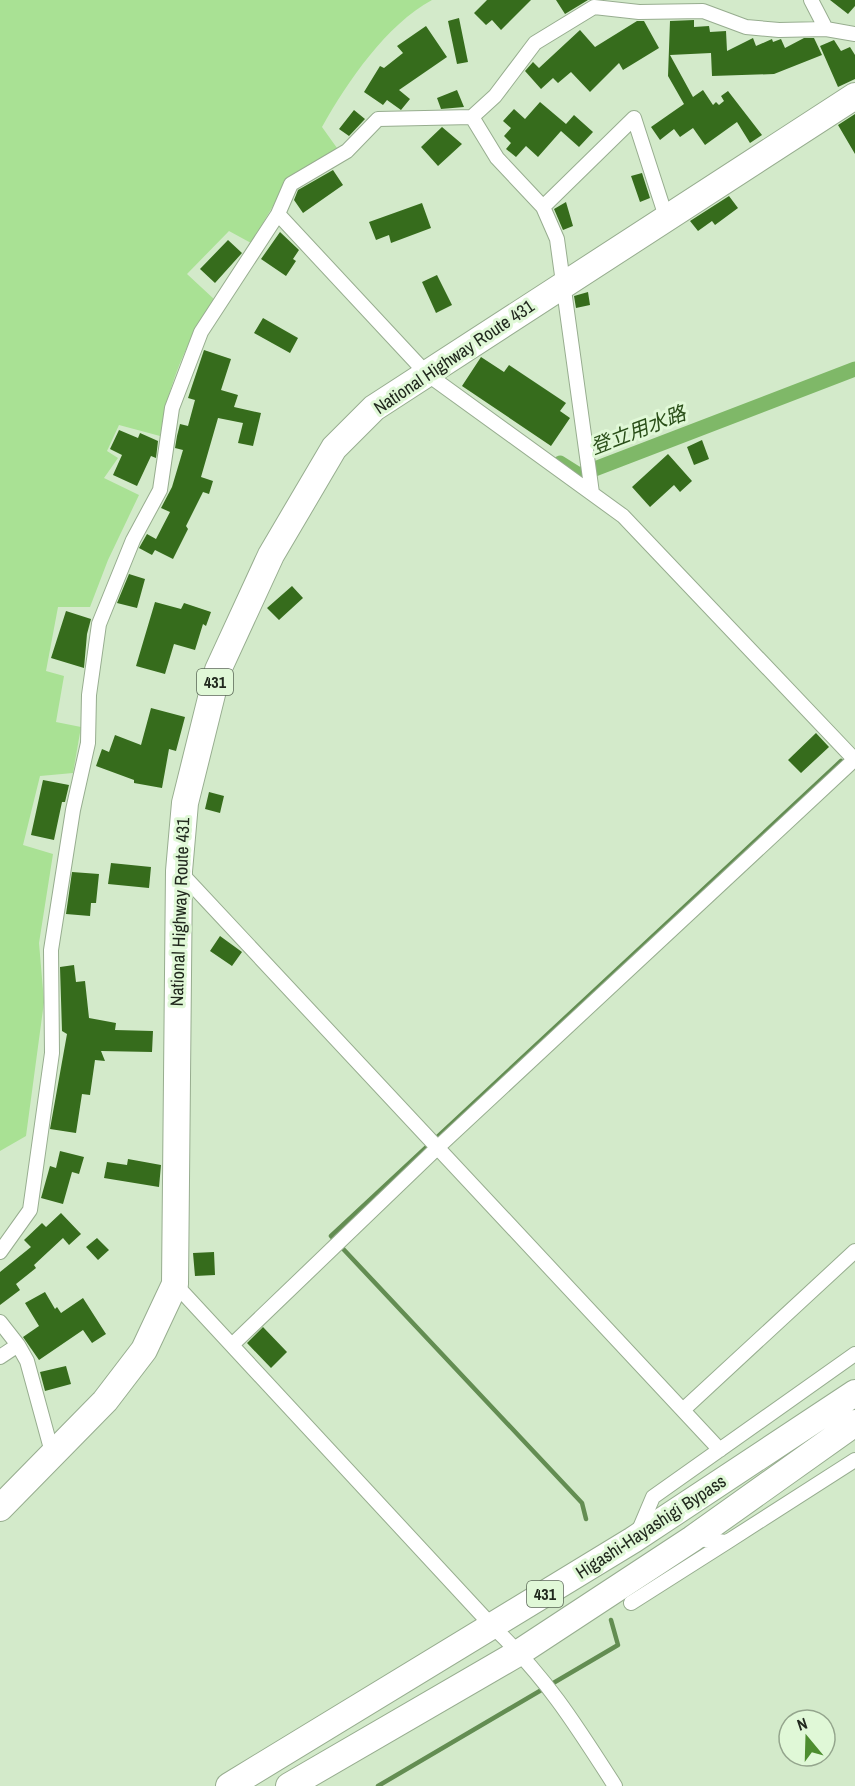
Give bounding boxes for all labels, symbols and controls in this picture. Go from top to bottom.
street label: National Highway Route 431 [369,293,540,420]
water label: 登立用水路 [586,398,691,460]
road number: 431 [197,669,233,695]
street label: National Highway Route 431 [164,816,195,1007]
street label: Higashi-Hayashigi Bypass [571,1469,731,1585]
road number: 431 [527,1581,563,1607]
north arrow [777,1708,837,1768]
text: N [794,1712,810,1736]

